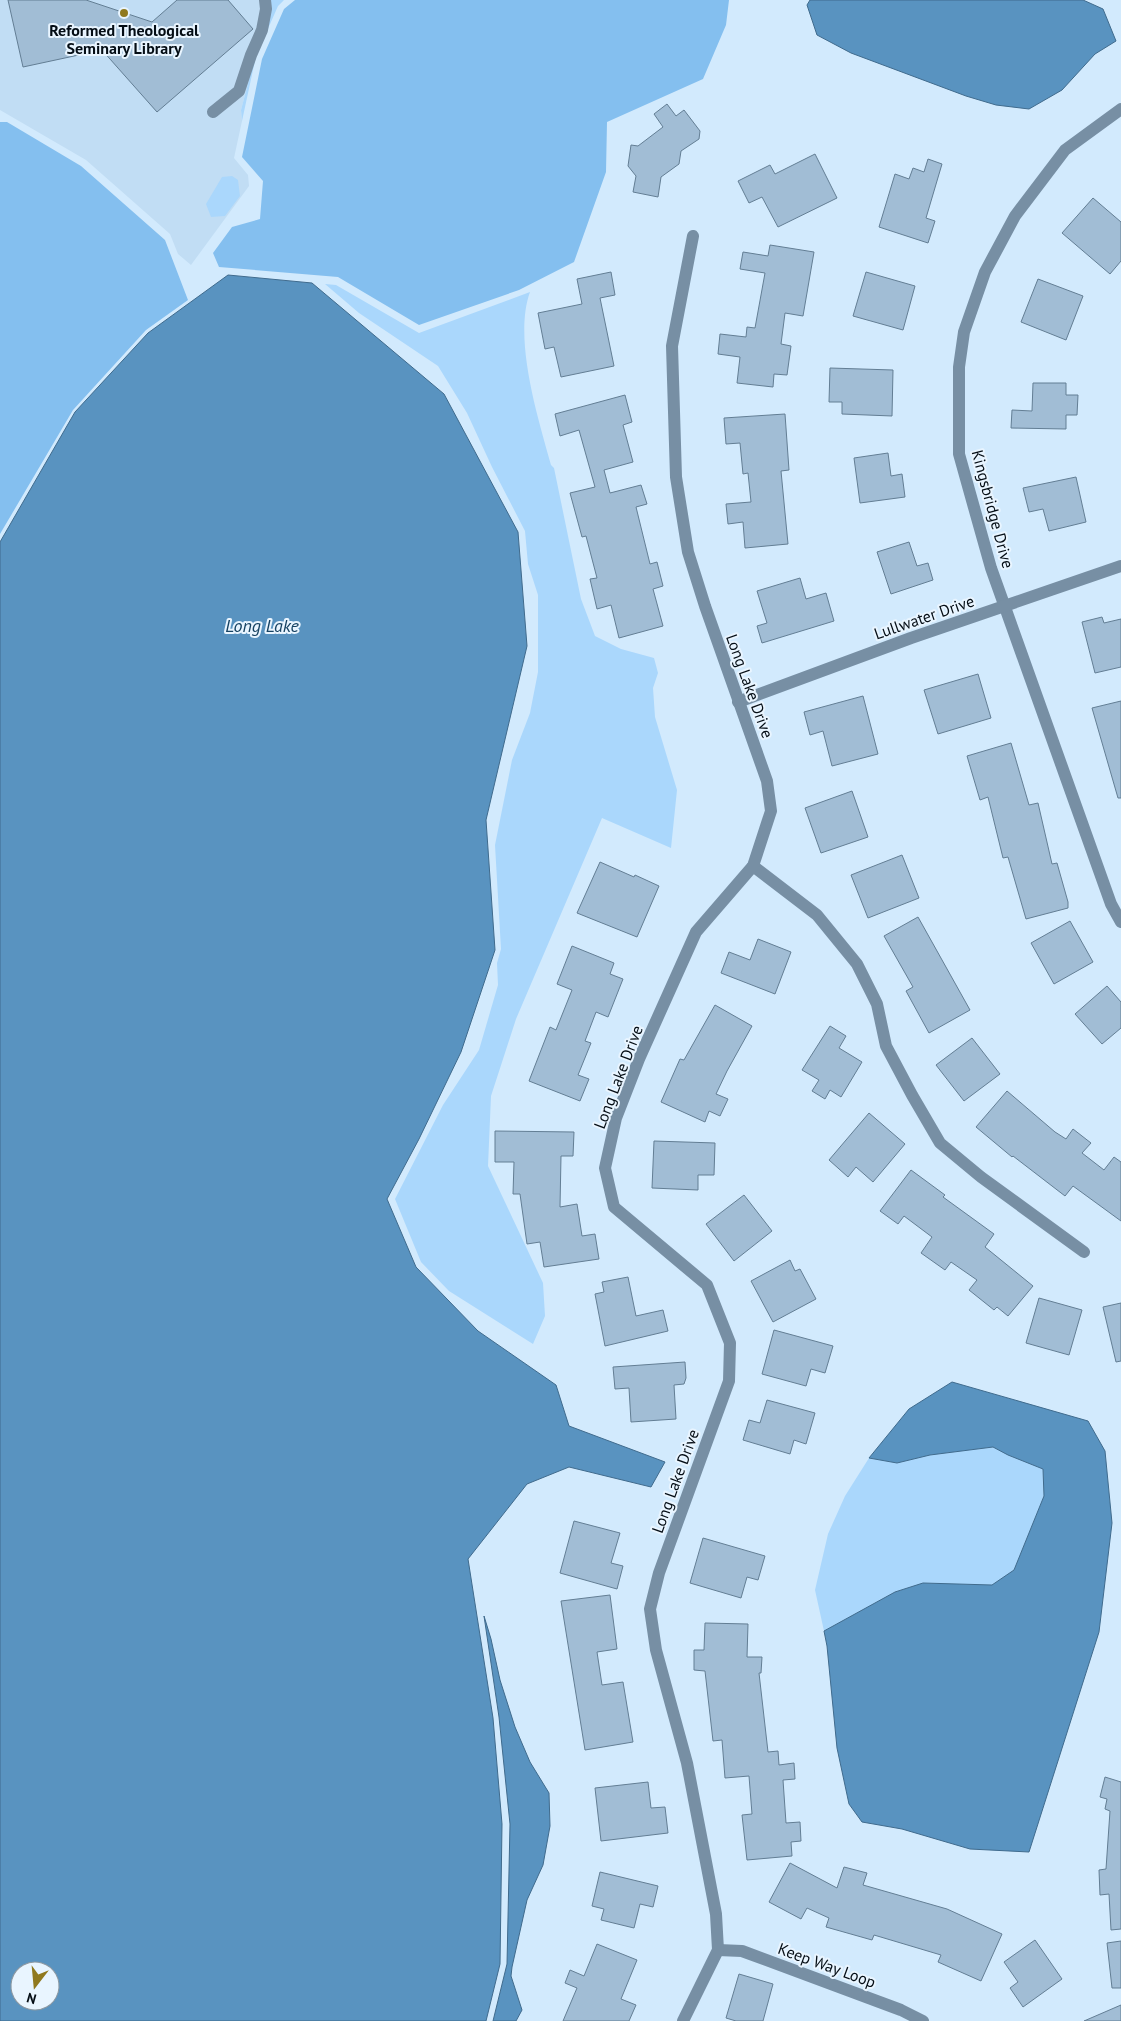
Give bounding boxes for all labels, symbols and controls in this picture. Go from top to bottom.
marker: Reformed Theological Seminary Library [118,7,130,19]
place label: Reformed Theological Seminary Library [49,20,199,58]
street label: Kingsbridge Drive [968,448,1018,570]
street label: Lullwater Drive [871,591,977,643]
water label: Long Lake [225,614,299,637]
street label: Long Lake Drive [722,631,778,741]
street label: Long Lake Drive [589,1022,647,1132]
street label: Long Lake Drive [647,1426,703,1536]
street label: Keep Way Loop [775,1938,879,1992]
north arrow [10,1961,60,2011]
text: N [25,1989,38,2008]

